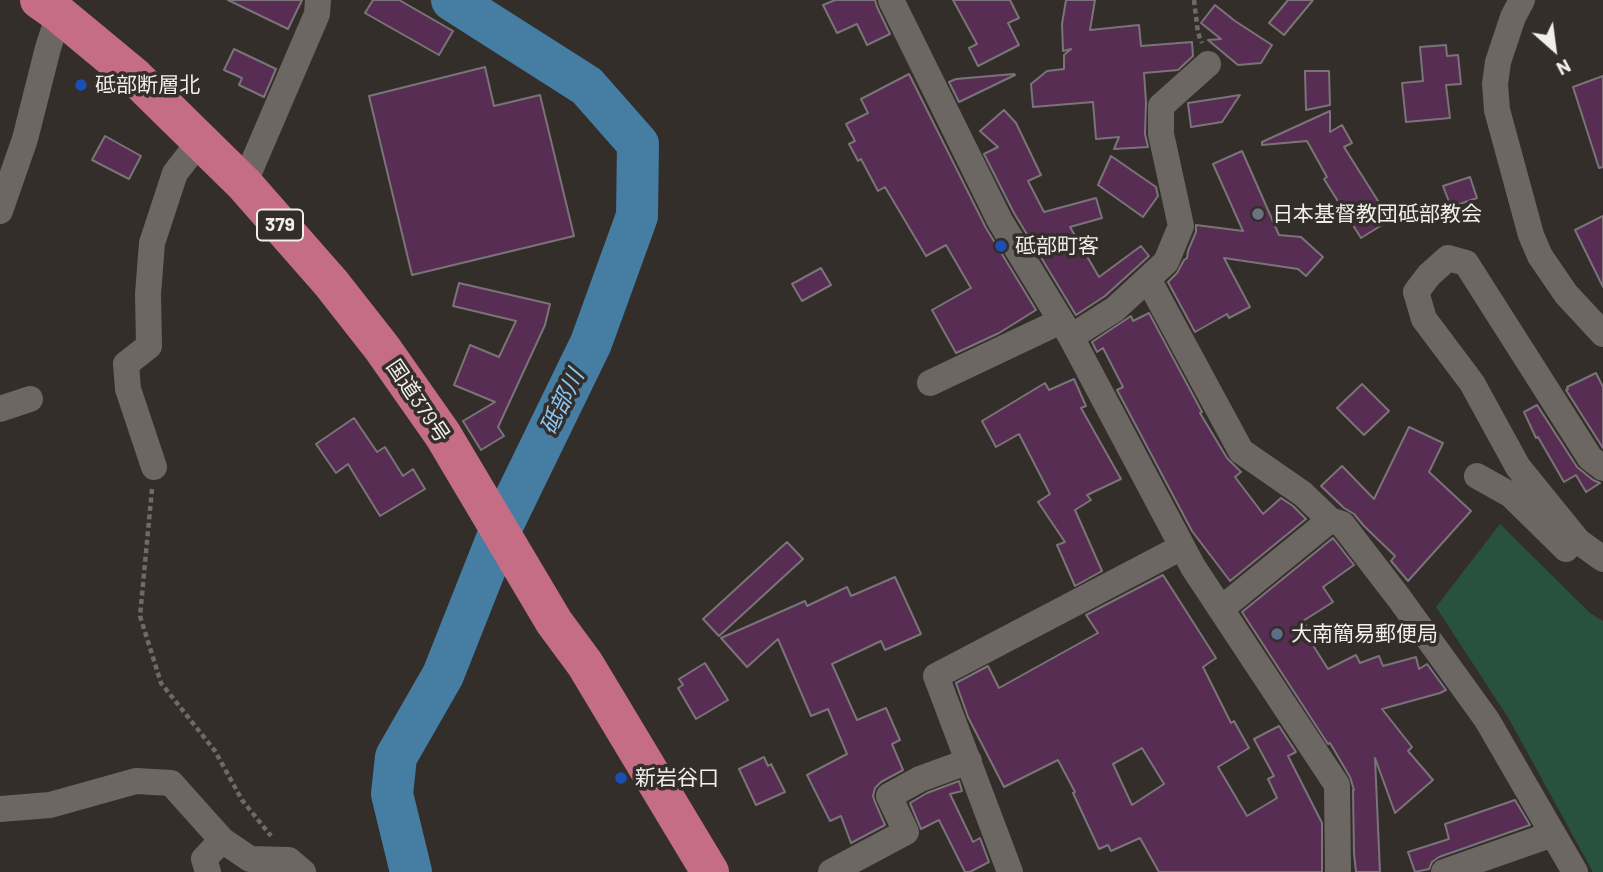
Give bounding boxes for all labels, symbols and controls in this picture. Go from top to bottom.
north arrow [1519,14,1589,84]
text: N [1553,55,1575,81]
place label: 砥部断層北 [95,72,200,98]
marker: 砥部断層北 [73,77,89,93]
place label: 日本基督教団砥部教会 [1272,201,1482,227]
marker: 日本基督教団砥部教会 [1250,206,1266,222]
road number: 379 [257,210,303,241]
place label: 砥部町客 [1015,233,1099,259]
marker: 砥部町客 [993,238,1009,254]
street label: 国道379号 [381,355,455,447]
water label: 砥部川 [534,365,590,439]
place label: 大南簡易郵便局 [1291,621,1438,647]
marker: 大南簡易郵便局 [1269,626,1285,642]
place label: 新岩谷口 [635,765,719,791]
marker: 新岩谷口 [613,770,629,786]

